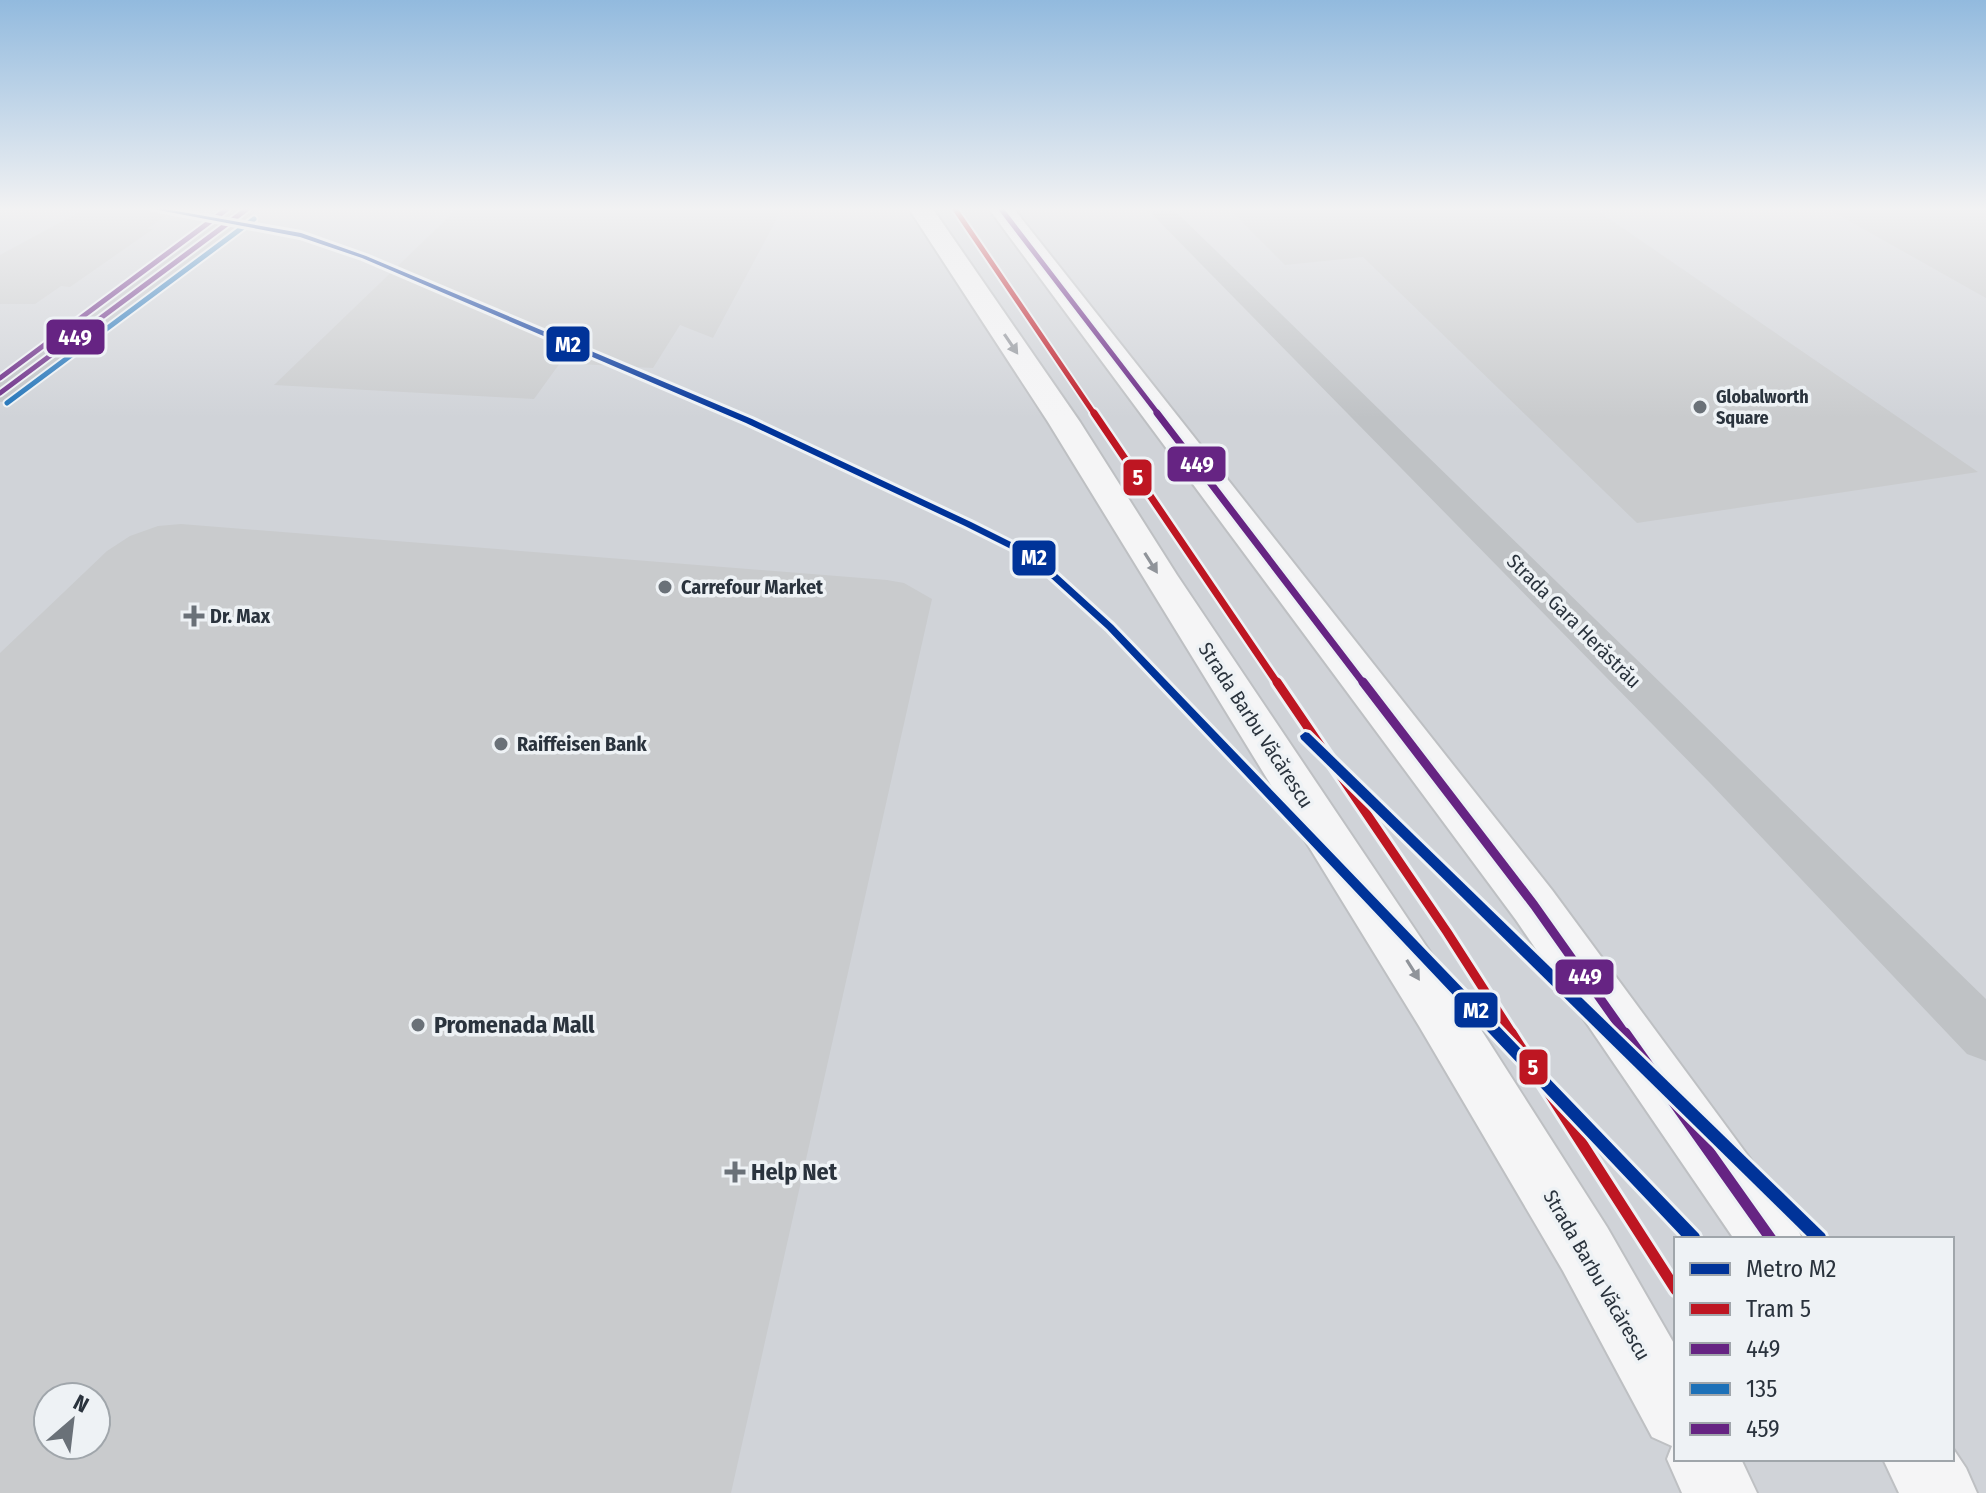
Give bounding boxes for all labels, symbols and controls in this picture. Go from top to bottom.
line badge: 449 [45,318,106,356]
text: 449 [58,324,92,351]
line badge: M2 [545,325,591,363]
text: M2 [555,331,581,358]
one-way arrow [1003,333,1018,354]
place label: Globalworth Square [1716,386,1809,429]
marker: Globalworth Square [1691,398,1709,416]
line badge: 449 [1166,445,1227,483]
text: 449 [1180,451,1214,478]
line badge: 5 [1122,458,1153,497]
text: 5 [1133,464,1144,491]
line badge: M2 [1011,539,1057,577]
text: M2 [1021,544,1047,571]
street label: Strada Gara Herăstrău [1502,549,1646,693]
one-way arrow [1144,552,1158,574]
place label: Carrefour Market [681,575,824,599]
marker: Carrefour Market [656,578,674,596]
place label: Dr. Max [210,604,271,628]
marker: Dr. Max [185,607,203,625]
street label: Strada Barbu Văcărescu [1194,638,1318,812]
place label: Raiffeisen Bank [517,732,648,756]
marker: Raiffeisen Bank [492,735,510,753]
line badge: 449 [1554,958,1615,996]
one-way arrow [1405,959,1419,981]
text: 449 [1568,963,1602,990]
line badge: M2 [1453,991,1499,1029]
text: M2 [1463,997,1489,1024]
place label: Promenada Mall [434,1011,595,1039]
marker: Promenada Mall [409,1016,427,1034]
line badge: 5 [1518,1048,1549,1086]
text: 5 [1528,1054,1539,1081]
place label: Help Net [751,1158,838,1186]
marker: Help Net [726,1163,744,1181]
street label: Strada Barbu Văcărescu [1539,1186,1655,1364]
legend [1674,1237,1954,1461]
text: Metro M2 [1746,1255,1836,1283]
text: Tram 5 [1746,1295,1811,1323]
text: 449 [1746,1335,1780,1363]
text: 135 [1746,1375,1777,1403]
north arrow [32,1381,112,1461]
text: N [69,1389,93,1419]
text: 459 [1746,1415,1780,1443]

